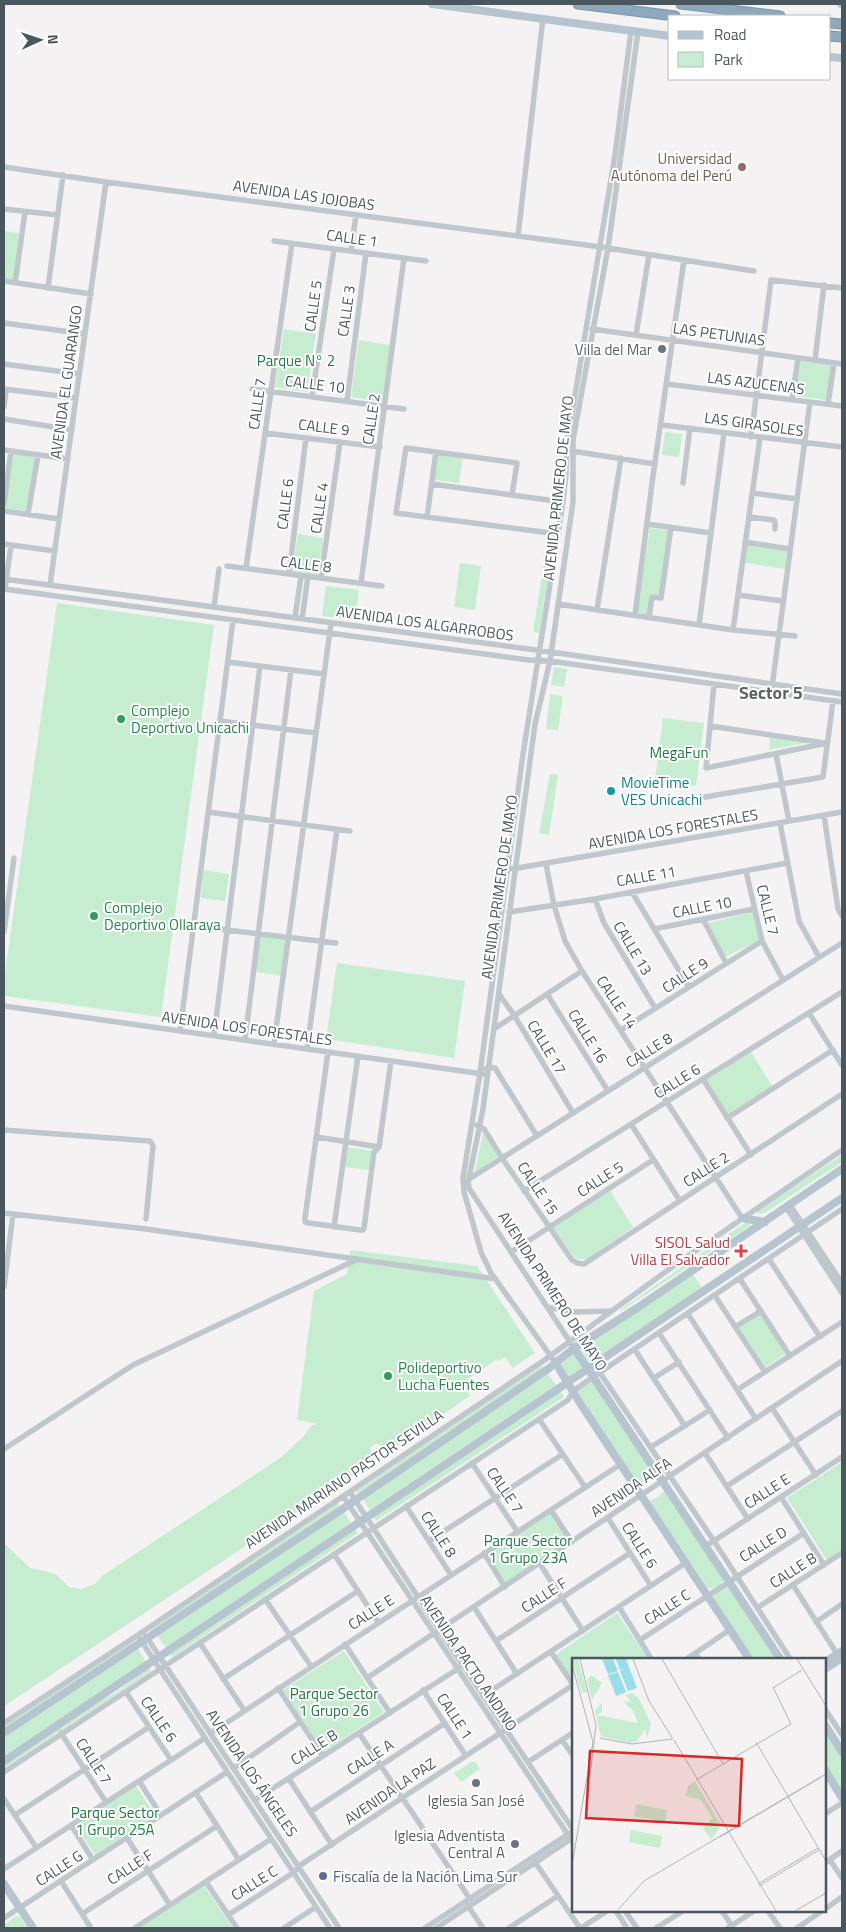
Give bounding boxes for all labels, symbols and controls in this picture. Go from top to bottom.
north arrow [15,15,65,65]
legend [668,15,831,80]
text: Road [714,23,746,46]
text: N [43,34,64,45]
text: Park [714,48,743,71]
place label: Universidad Autónoma del Perú [611,147,732,187]
marker: Universidad Autónoma del Perú [736,161,748,173]
street label: AVENIDA LAS JOJOBAS [232,174,376,216]
street label: CALLE 1 [325,223,379,253]
street label: CALLE 5 [298,279,328,333]
street label: CALLE 3 [331,284,361,338]
street label: AVENIDA EL GUARANGO [44,304,88,460]
street label: LAS PETUNIAS [671,316,767,352]
place label: Villa del Mar [575,338,652,361]
marker: Villa del Mar [656,343,668,355]
park label: Parque N° 2 [257,349,335,372]
street label: LAS AZUCENAS [706,366,806,400]
street label: CALLE 10 [284,369,346,399]
street label: CALLE 7 [242,377,272,431]
street label: CALLE 2 [356,392,386,446]
street label: AVENIDA PRIMERO DE MAYO [537,394,579,582]
street label: LAS GIRASOLES [703,406,805,442]
street label: CALLE 9 [297,412,351,442]
street label: CALLE 6 [270,477,300,531]
street label: CALLE 4 [304,481,334,535]
street label: CALLE 8 [279,549,333,579]
street label: AVENIDA LOS ALGARROBOS [335,599,515,647]
district label: Sector 5 [739,679,803,706]
place label: Complejo Deportivo Unicachi [131,699,249,739]
marker: Complejo Deportivo Unicachi [115,713,127,725]
park label: MegaFun [650,741,708,764]
place label: MovieTime VES Unicachi [621,771,702,811]
marker: MovieTime VES Unicachi [605,785,617,797]
street label: AVENIDA PRIMERO DE MAYO [475,793,523,981]
street label: AVENIDA LOS FORESTALES [586,803,760,855]
street label: CALLE 11 [615,859,677,893]
street label: CALLE 7 [751,882,785,938]
street label: CALLE 10 [670,890,734,924]
place label: Complejo Deportivo Ollaraya [104,896,221,936]
marker: Complejo Deportivo Ollaraya [88,910,100,922]
street label: CALLE 13 [608,916,658,980]
street label: CALLE 9 [657,951,713,999]
street label: CALLE 14 [591,971,643,1033]
street label: AVENIDA LOS FORESTALES [160,1005,334,1051]
street label: CALLE 16 [562,1005,614,1067]
street label: CALLE 17 [522,1015,572,1079]
street label: CALLE 8 [621,1027,677,1073]
street label: CALLE 6 [649,1058,705,1104]
street label: CALLE 2 [678,1145,734,1193]
street label: CALLE 5 [572,1155,628,1203]
street label: CALLE 15 [512,1157,564,1219]
street label: AVENIDA PRIMERO DE MAYO [493,1207,613,1375]
place label: SISOL Salud Villa El Salvador [630,1231,730,1271]
marker: SISOL Salud Villa El Salvador [734,1244,748,1258]
place label: Polideportivo Lucha Fuentes [398,1356,489,1396]
marker: Polideportivo Lucha Fuentes [382,1370,394,1382]
street label: AVENIDA MARIANO PASTOR SEVILLA [240,1404,448,1554]
street label: AVENIDA ALFA [586,1451,676,1523]
street label: CALLE 7 [481,1462,529,1518]
street label: CALLE E [739,1467,795,1515]
street label: CALLE 8 [415,1506,463,1562]
street label: CALLE 6 [616,1517,664,1573]
street label: CALLE D [735,1520,791,1568]
park label: Parque Sector 1 Grupo 23A [484,1529,572,1569]
street label: CALLE B [765,1546,821,1594]
street label: CALLE F [516,1571,572,1619]
street label: CALLE C [639,1583,695,1631]
street label: CALLE E [343,1588,399,1636]
street label: AVENIDA PACTO ANDINO [415,1590,523,1736]
inset map [572,1658,826,1912]
park label: Parque Sector 1 Grupo 26 [290,1682,378,1722]
street label: CALLE 1 [431,1688,479,1744]
street label: CALLE 6 [135,1691,183,1747]
street label: AVENIDA LOS ÁNGELES [201,1705,303,1841]
street label: CALLE B [286,1723,342,1771]
street label: CALLE 7 [70,1733,118,1789]
street label: CALLE A [342,1733,398,1781]
street label: AVENIDA LA PAZ [340,1752,440,1830]
marker: Iglesia San José [470,1777,482,1789]
place label: Iglesia San José [427,1789,525,1812]
park label: Parque Sector 1 Grupo 25A [71,1801,159,1841]
place label: Iglesia Adventista Central A [394,1824,505,1864]
marker: Iglesia Adventista Central A [509,1838,521,1850]
street label: CALLE F [102,1843,158,1891]
street label: CALLE G [31,1844,87,1892]
street label: CALLE C [226,1860,282,1906]
place label: Fiscalía de la Nación Lima Sur [333,1865,518,1888]
marker: Fiscalía de la Nación Lima Sur [317,1870,329,1882]

